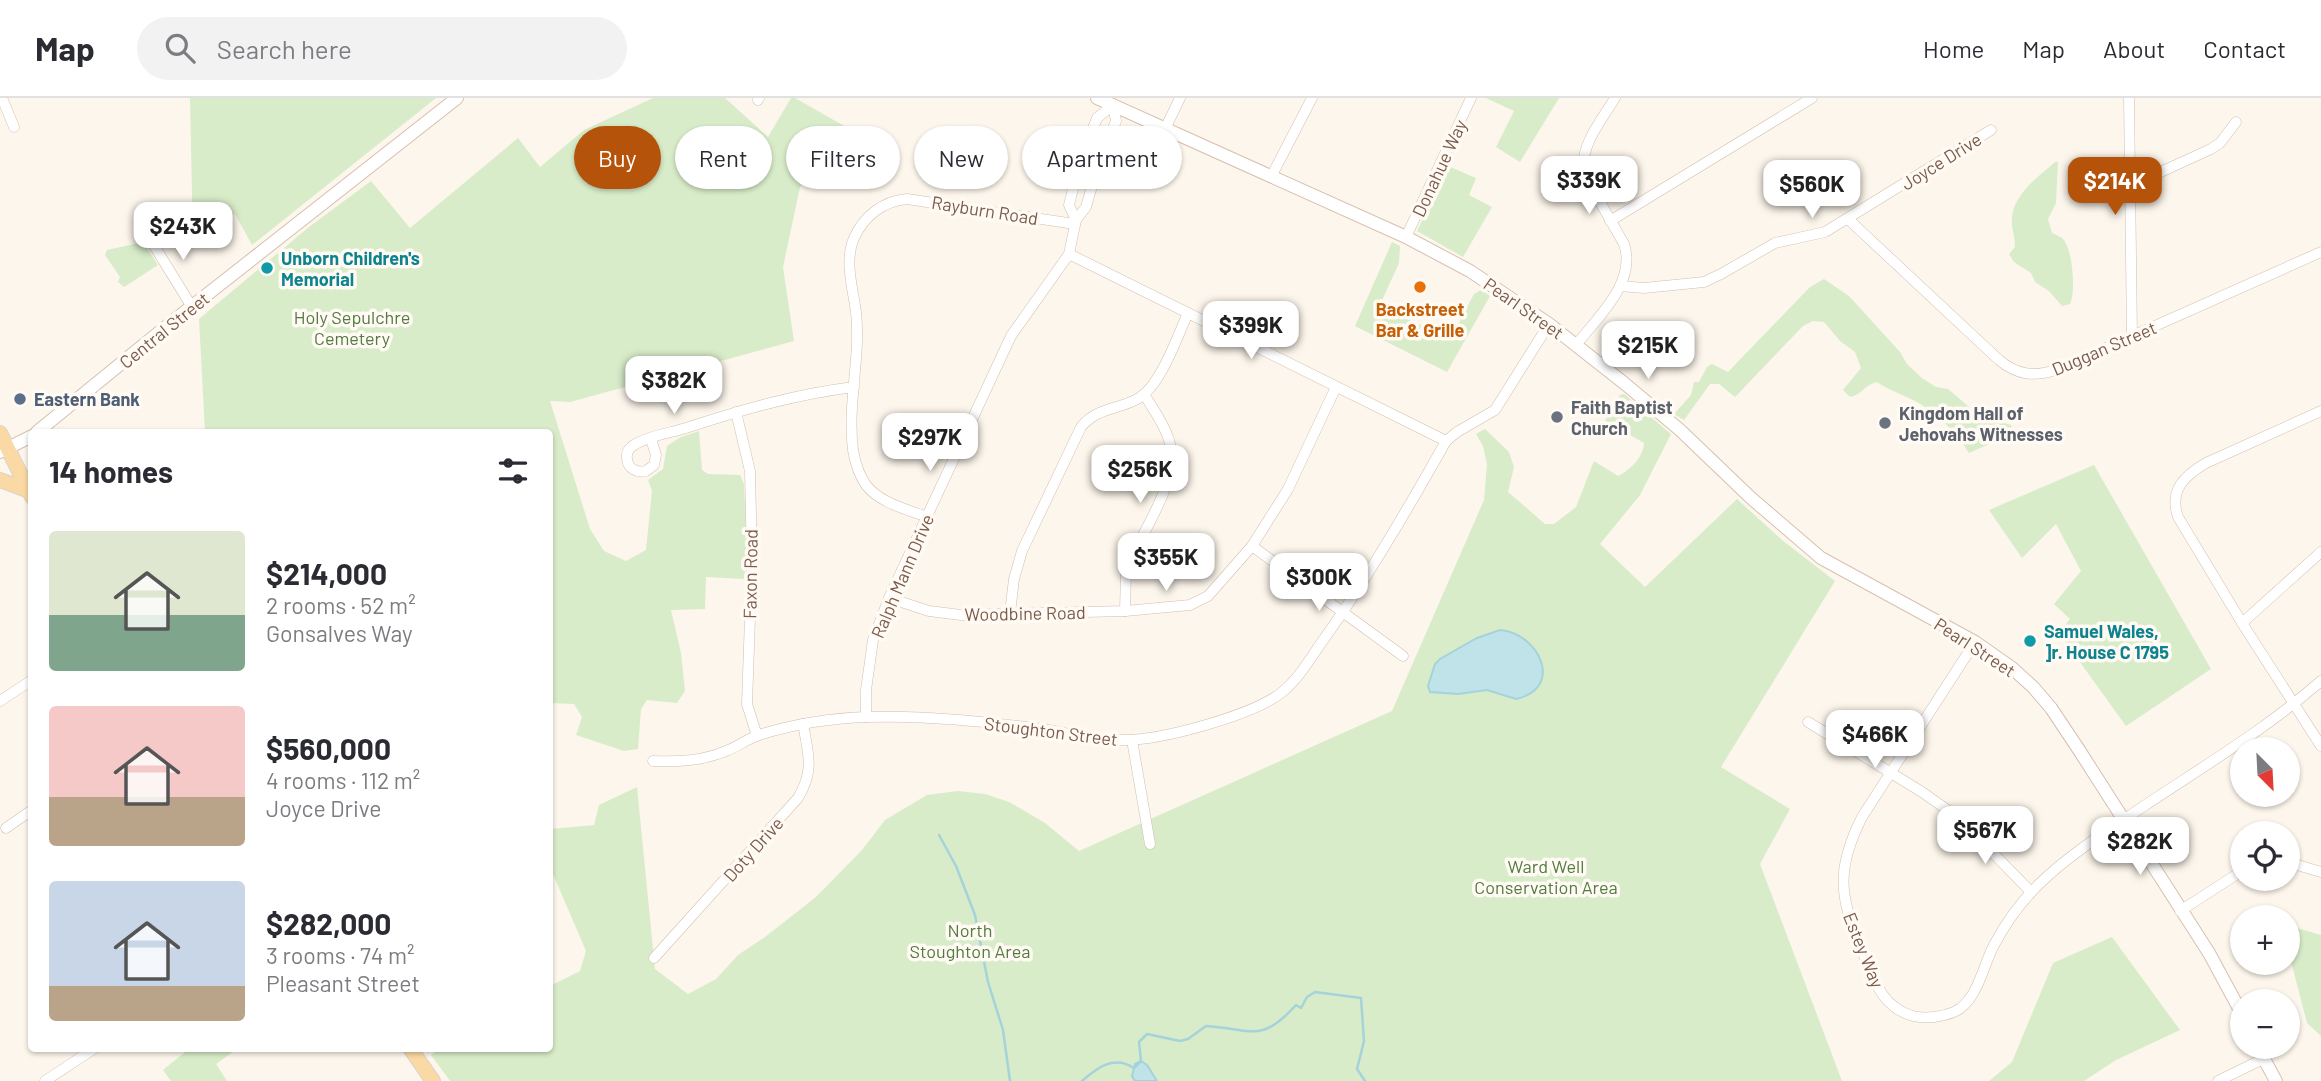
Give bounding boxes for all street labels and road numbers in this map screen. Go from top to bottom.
street label: Donahue Way [1407,116,1471,220]
street label: Joyce Drive [1897,128,1985,194]
street label: Rayburn Road [930,191,1040,229]
street label: Pearl Street [1480,272,1568,344]
street label: Central Street [115,287,213,373]
street label: Duggan Street [2048,316,2160,380]
street label: Ralph Mann Drive [866,511,938,641]
street label: Faxon Road [738,529,762,619]
street label: Woodbine Road [964,601,1086,625]
street label: Pearl Street [1930,613,2020,681]
street label: Stoughton Street [983,712,1119,750]
street label: Doty Drive [718,812,788,886]
street label: Estey Way [1839,909,1889,991]

